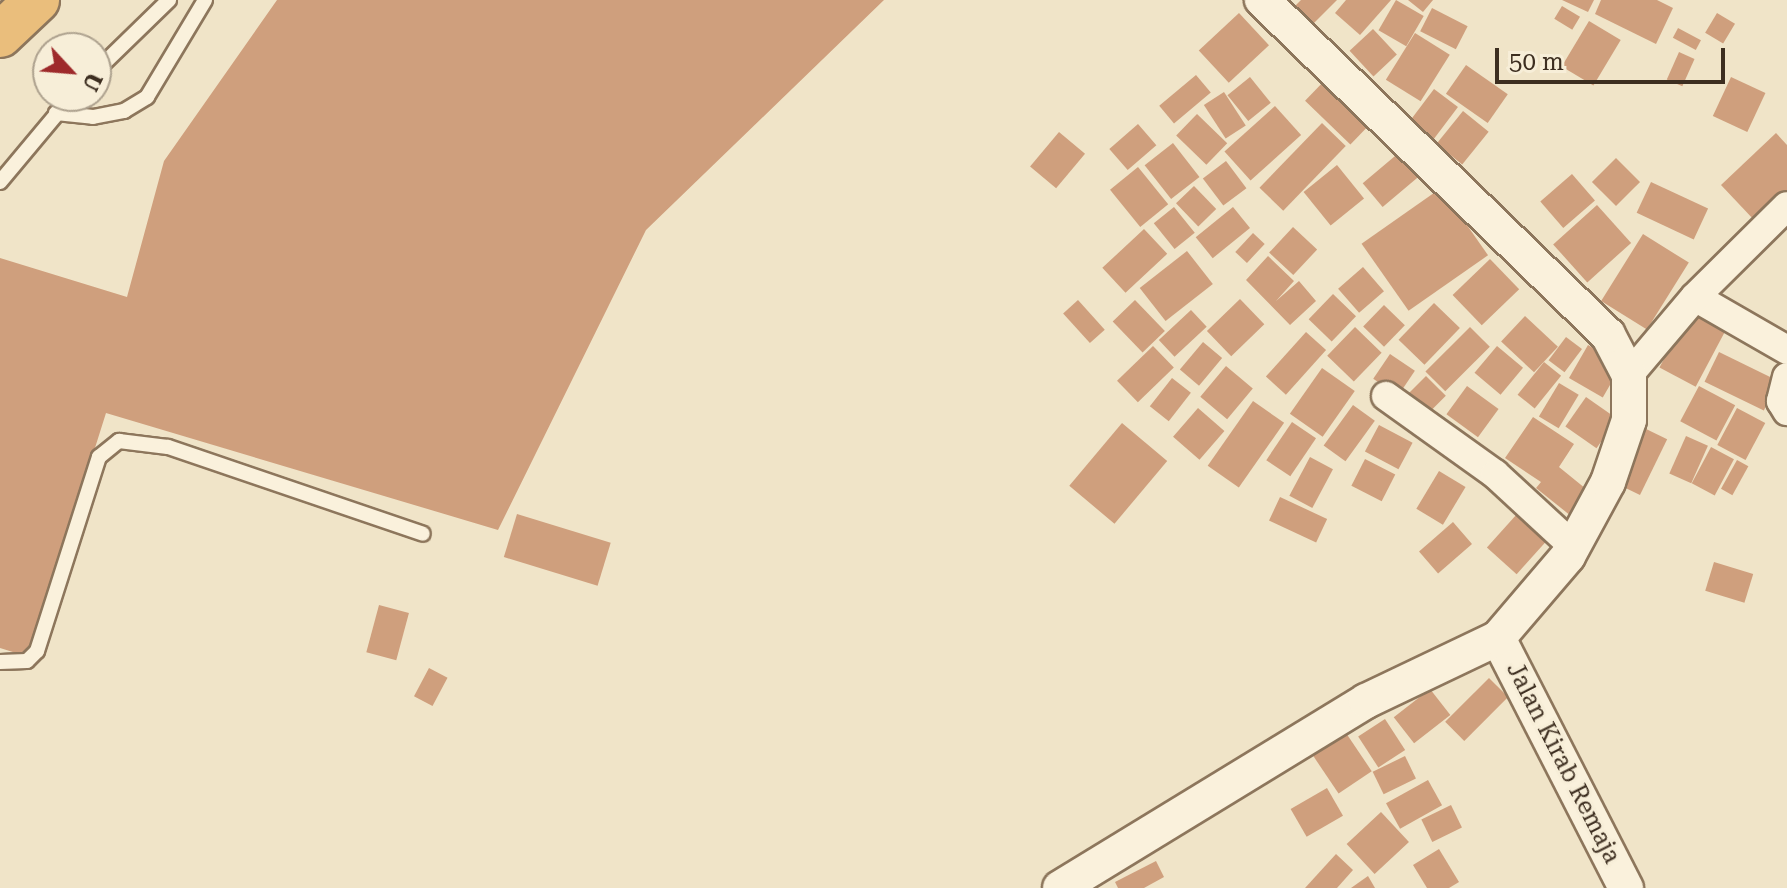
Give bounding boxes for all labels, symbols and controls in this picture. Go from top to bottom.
north arrow [32,32,112,112]
scale bar [1499,32,1729,82]
text: 50 m [1509,48,1564,76]
text: U [77,69,107,95]
street label: Jalan Kirab Remaja [1500,658,1626,868]

